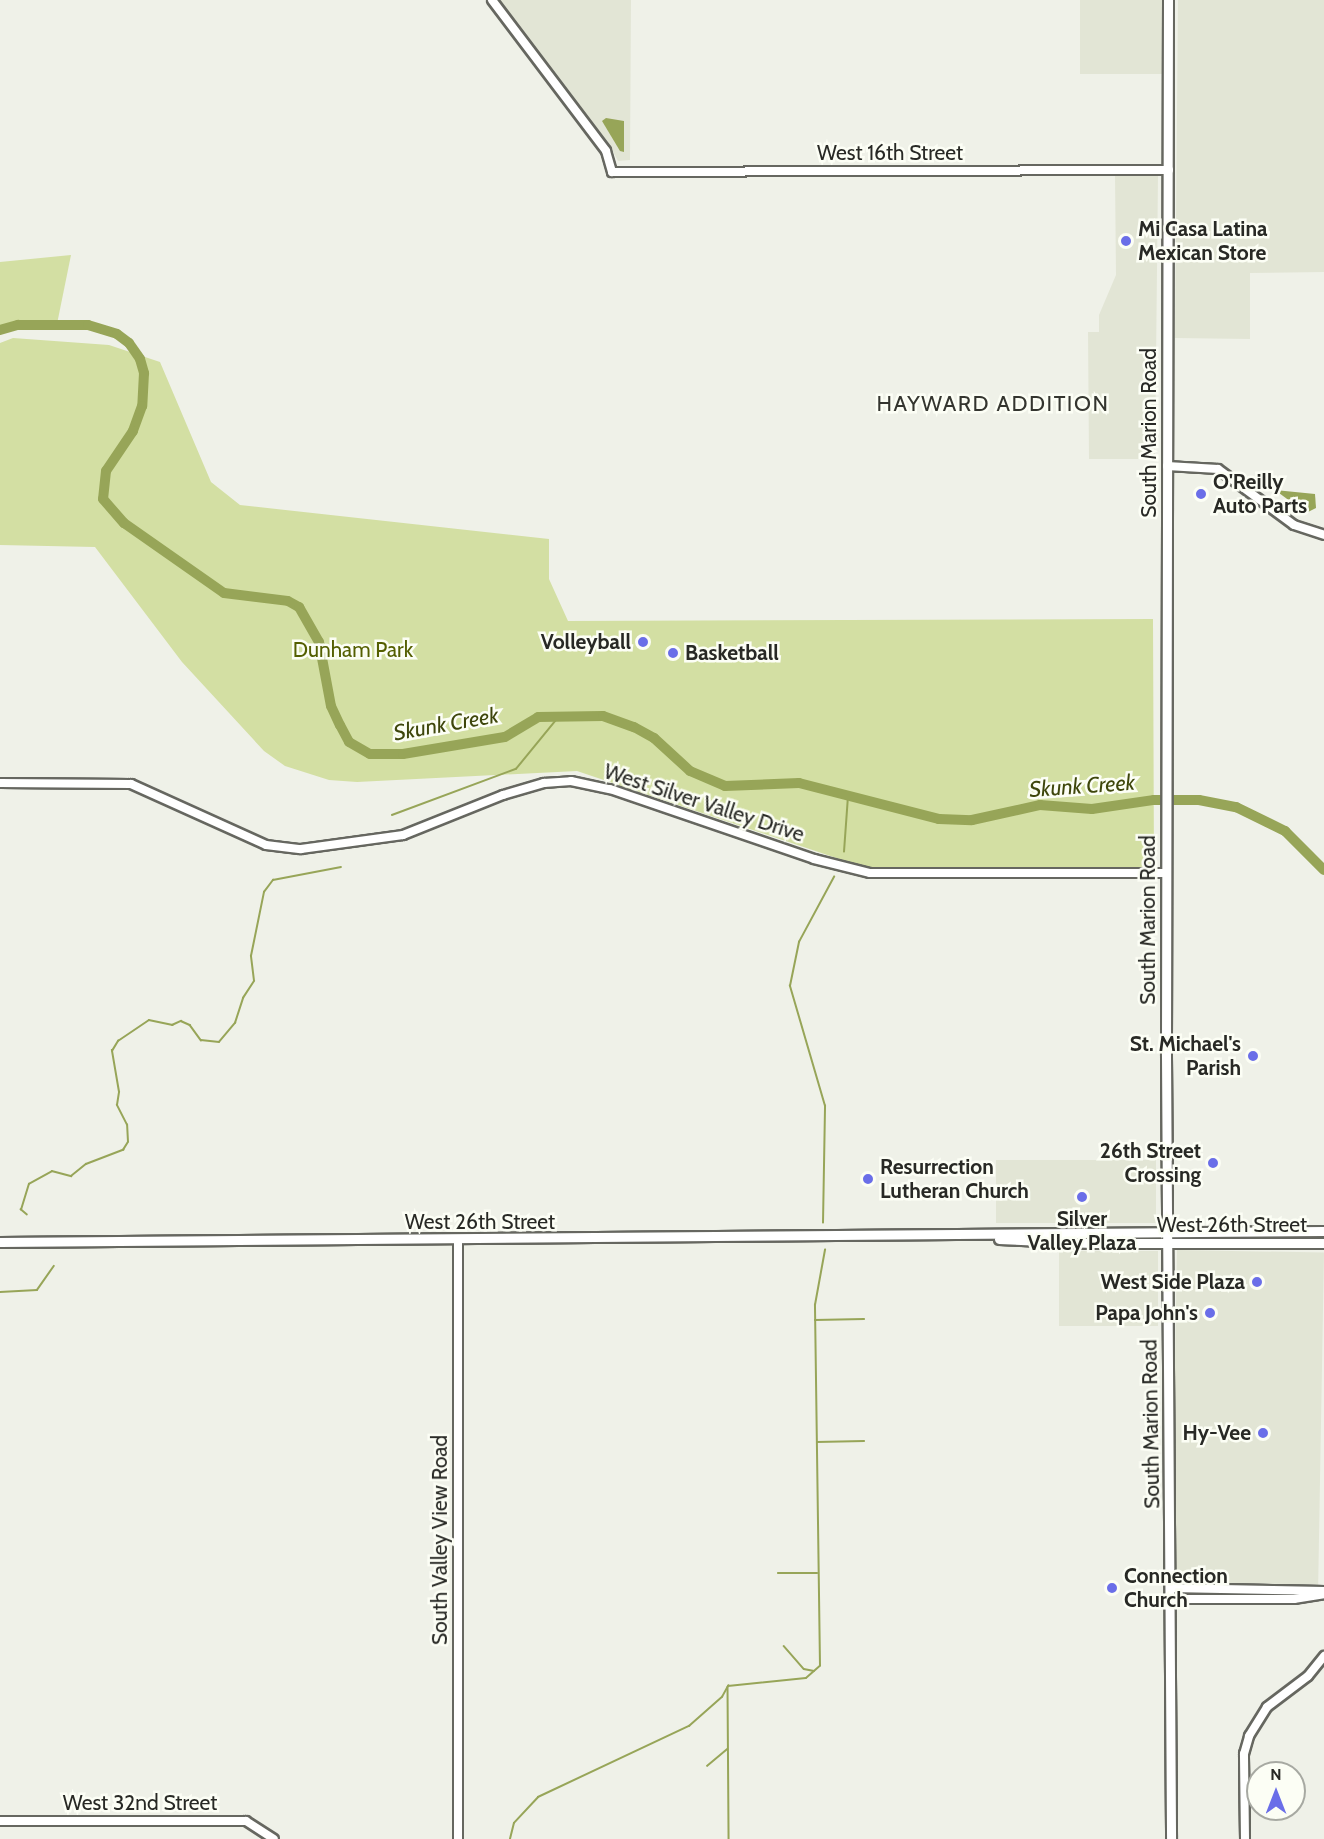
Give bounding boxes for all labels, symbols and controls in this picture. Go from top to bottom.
street label: West 16th Street [817,140,963,166]
place label: Mi Casa Latina Mexican Store [1138,216,1267,266]
marker: Mi Casa Latina Mexican Store [1119,234,1133,248]
street label: South Marion Road [1136,348,1162,518]
district label: HAYWARD ADDITION [877,391,1109,417]
place label: O'Reilly Auto Parts [1213,469,1307,519]
marker: O'Reilly Auto Parts [1194,487,1208,501]
place label: Volleyball [541,629,631,655]
marker: Volleyball [636,635,650,649]
park label: Dunham Park [293,637,413,663]
place label: Basketball [685,640,779,666]
marker: Basketball [666,646,680,660]
water label: Skunk Creek [392,702,500,746]
street label: West Silver Valley Drive [601,759,807,847]
water label: Skunk Creek [1028,769,1136,803]
street label: South Marion Road [1135,835,1161,1005]
place label: St. Michael's Parish [1130,1031,1241,1081]
marker: St. Michael's Parish [1246,1049,1260,1063]
place label: 26th Street Crossing [1100,1138,1201,1188]
place label: Resurrection Lutheran Church [880,1154,1029,1204]
marker: 26th Street Crossing [1206,1156,1220,1170]
marker: Resurrection Lutheran Church [861,1172,875,1186]
marker: Silver Valley Plaza [1075,1190,1089,1204]
place label: Silver Valley Plaza [1028,1206,1136,1256]
street label: West 26th Street [405,1209,555,1235]
street label: West 26th Street [1157,1212,1307,1238]
place label: West Side Plaza [1101,1269,1245,1295]
marker: West Side Plaza [1250,1275,1264,1289]
place label: Papa John's [1095,1300,1198,1326]
marker: Papa John's [1203,1306,1217,1320]
street label: South Marion Road [1137,1339,1165,1509]
place label: Hy-Vee [1183,1420,1251,1446]
marker: Hy-Vee [1256,1426,1270,1440]
street label: South Valley View Road [427,1435,453,1645]
place label: Connection Church [1124,1563,1228,1613]
marker: Connection Church [1105,1581,1119,1595]
north arrow [1246,1761,1306,1821]
text: N [1270,1765,1282,1784]
street label: West 32nd Street [63,1790,217,1816]

